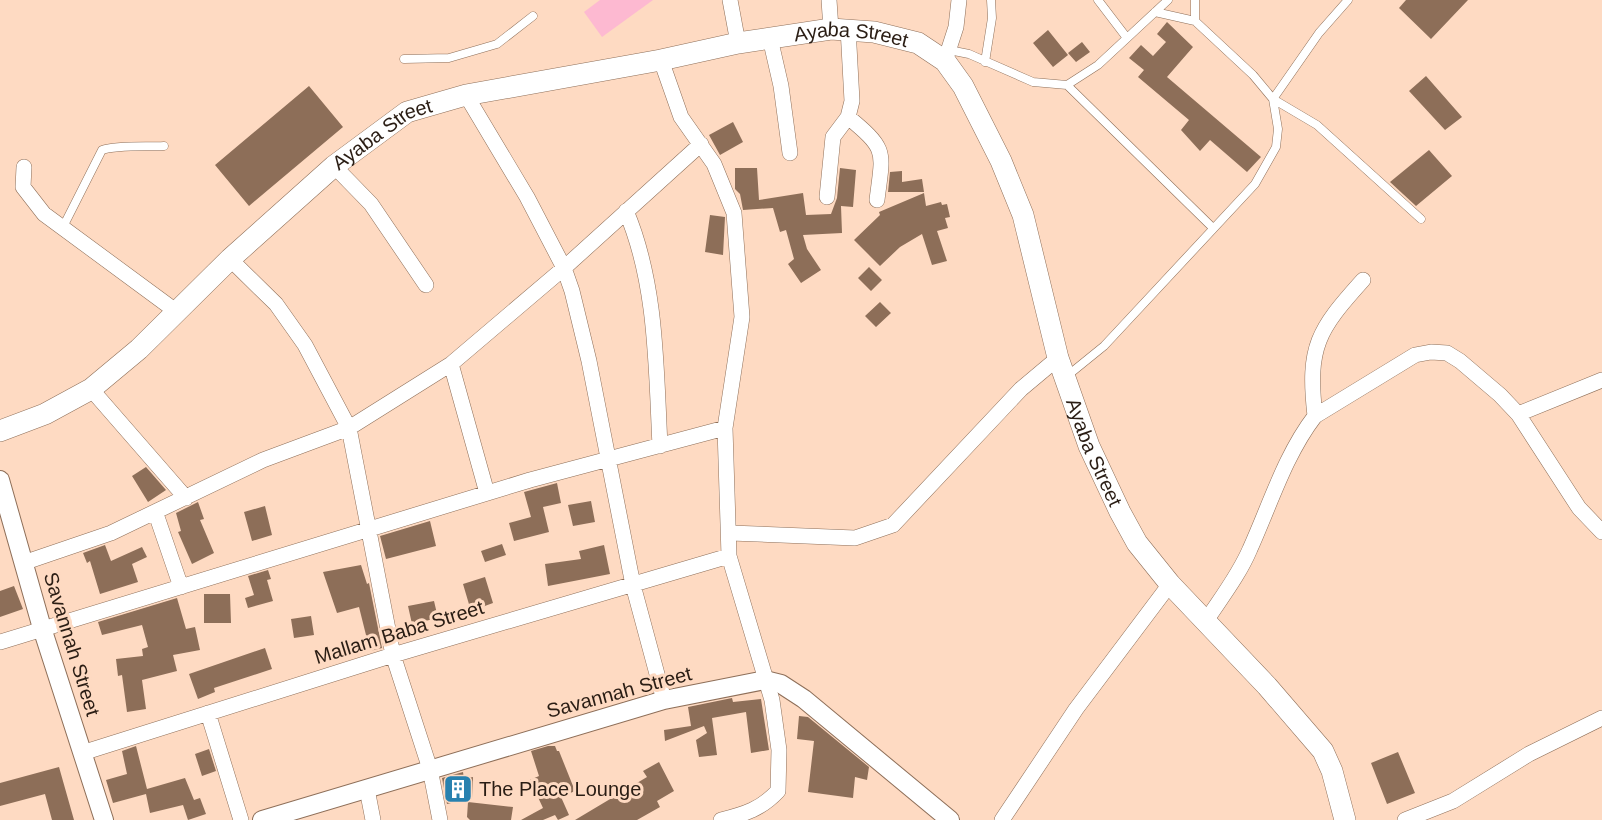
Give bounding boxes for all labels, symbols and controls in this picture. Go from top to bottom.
street label: Ayaba Street [792,18,911,51]
street label: Ayaba Street [328,94,435,174]
street label: Ayaba Street [1062,395,1127,510]
street label: Savannah Street [40,570,104,719]
street label: Mallam Baba Street [312,596,487,668]
street label: Savannah Street [544,662,694,722]
building icon: The Place Lounge [442,773,474,805]
place label: The Place Lounge [479,778,641,800]

